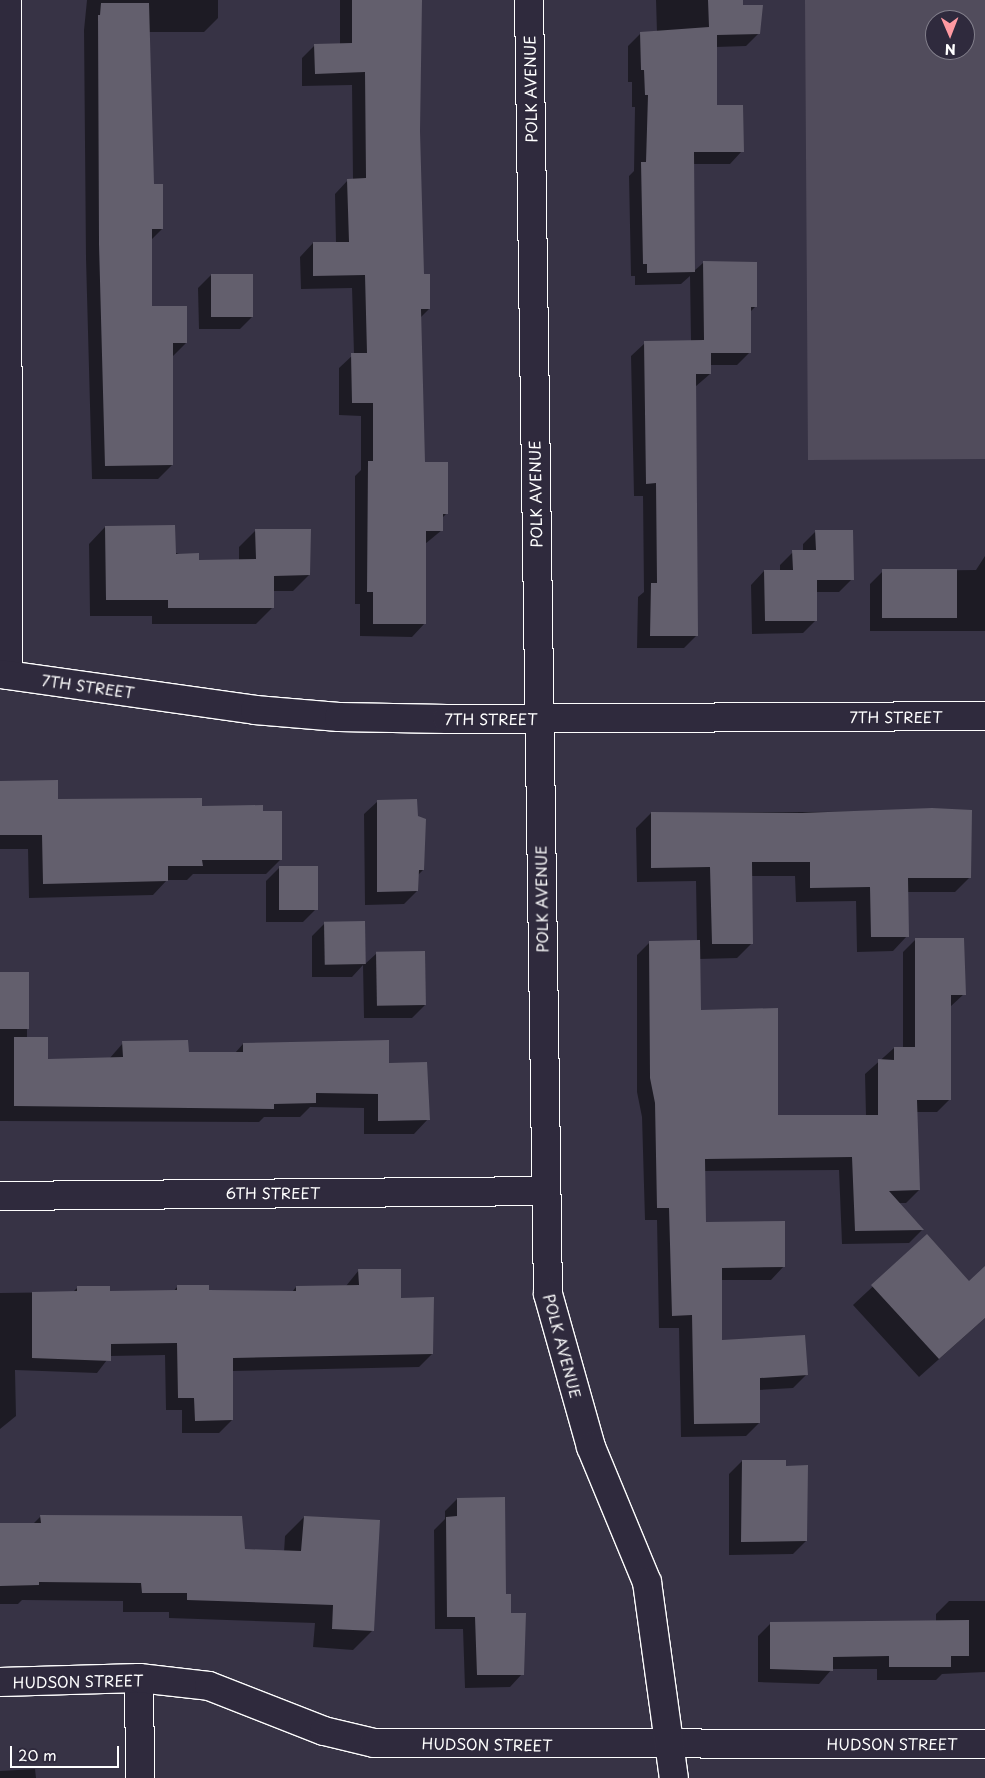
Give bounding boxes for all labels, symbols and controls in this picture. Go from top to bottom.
north arrow [925,10,975,60]
street label: POLK AVENUE [520,35,540,143]
text: N [945,39,956,60]
street label: POLK AVENUE [525,440,545,548]
street label: 7TH STREET [40,671,136,701]
street label: 7TH STREET [849,708,943,726]
street label: 7TH STREET [444,710,538,728]
street label: POLK AVENUE [531,845,551,953]
street label: 6TH STREET [225,1184,321,1202]
street label: POLK AVENUE [540,1292,586,1400]
street label: HUDSON STREET [12,1671,144,1691]
street label: HUDSON STREET [421,1734,553,1754]
street label: HUDSON STREET [826,1735,958,1753]
scale bar [12,1736,121,1768]
text: 20 m [18,1743,57,1766]

